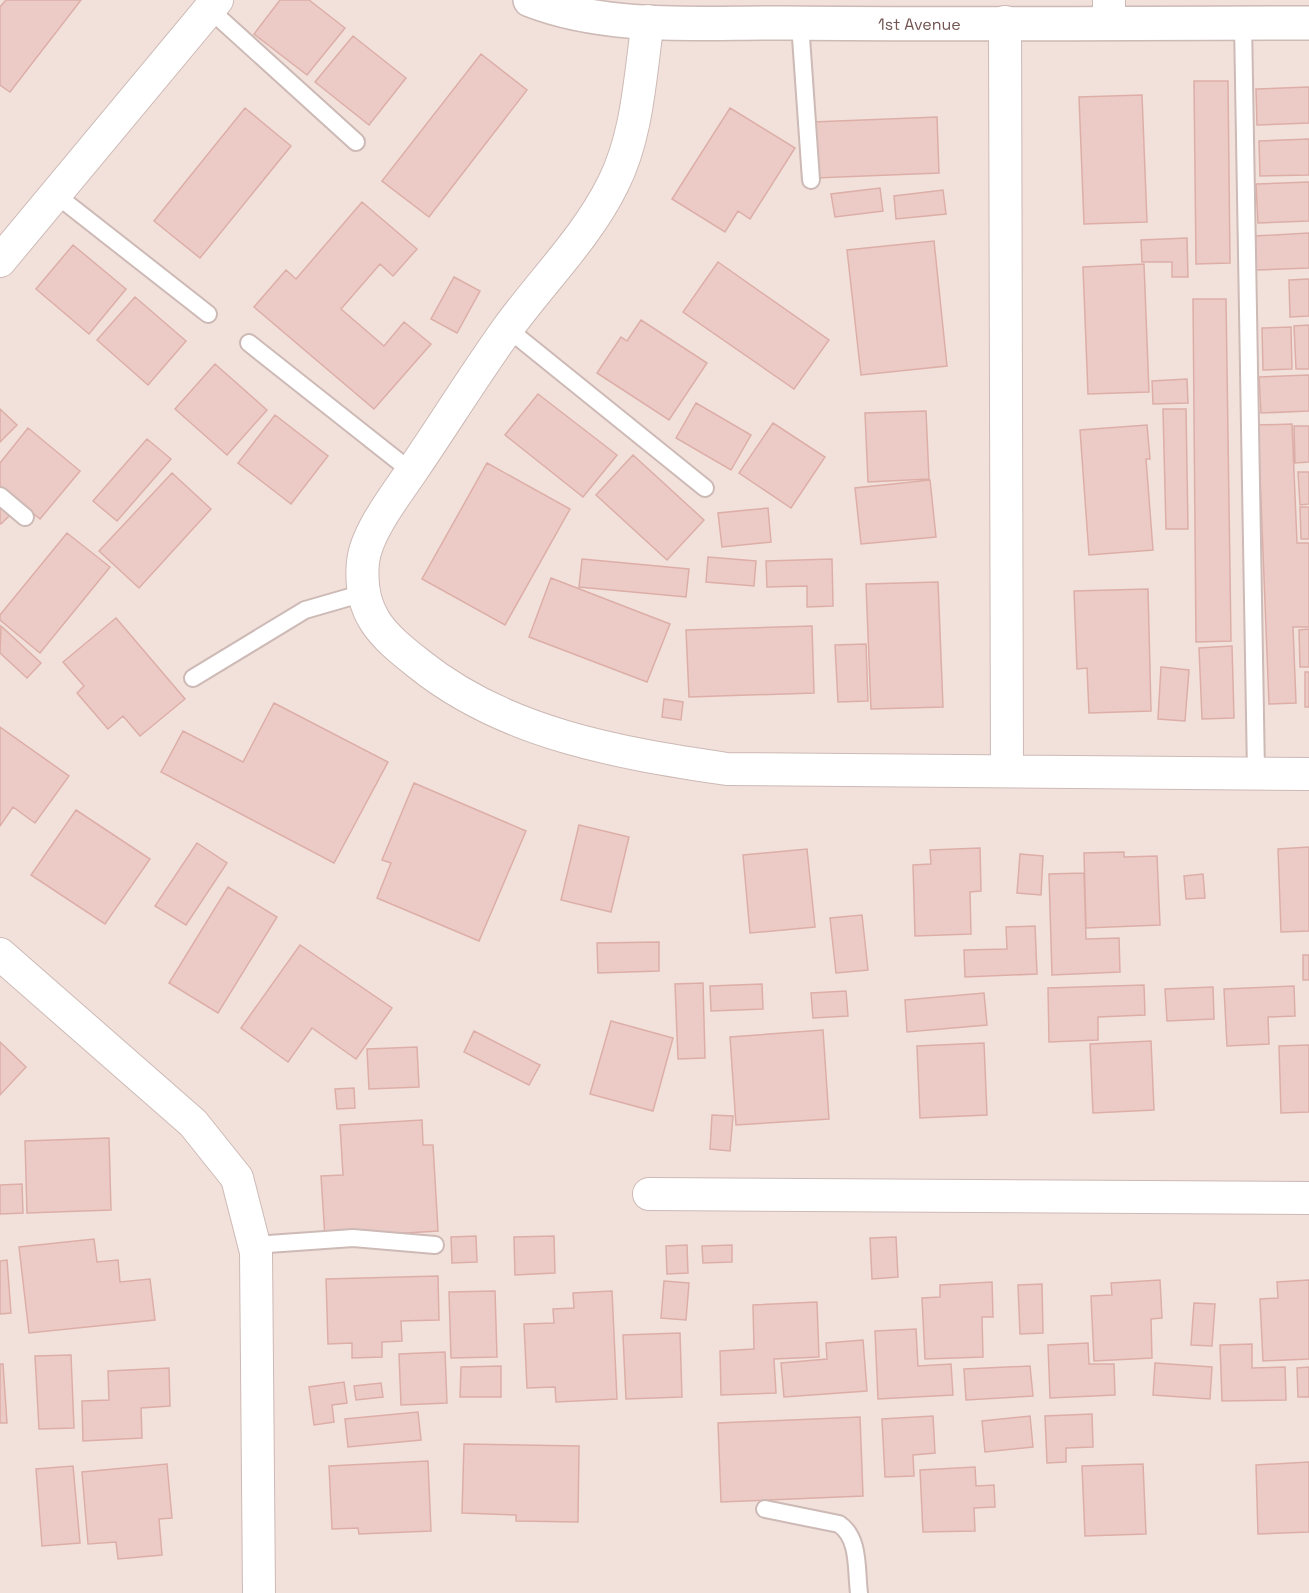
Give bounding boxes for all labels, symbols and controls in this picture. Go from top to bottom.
street label: 1st Avenue [878,13,961,34]

